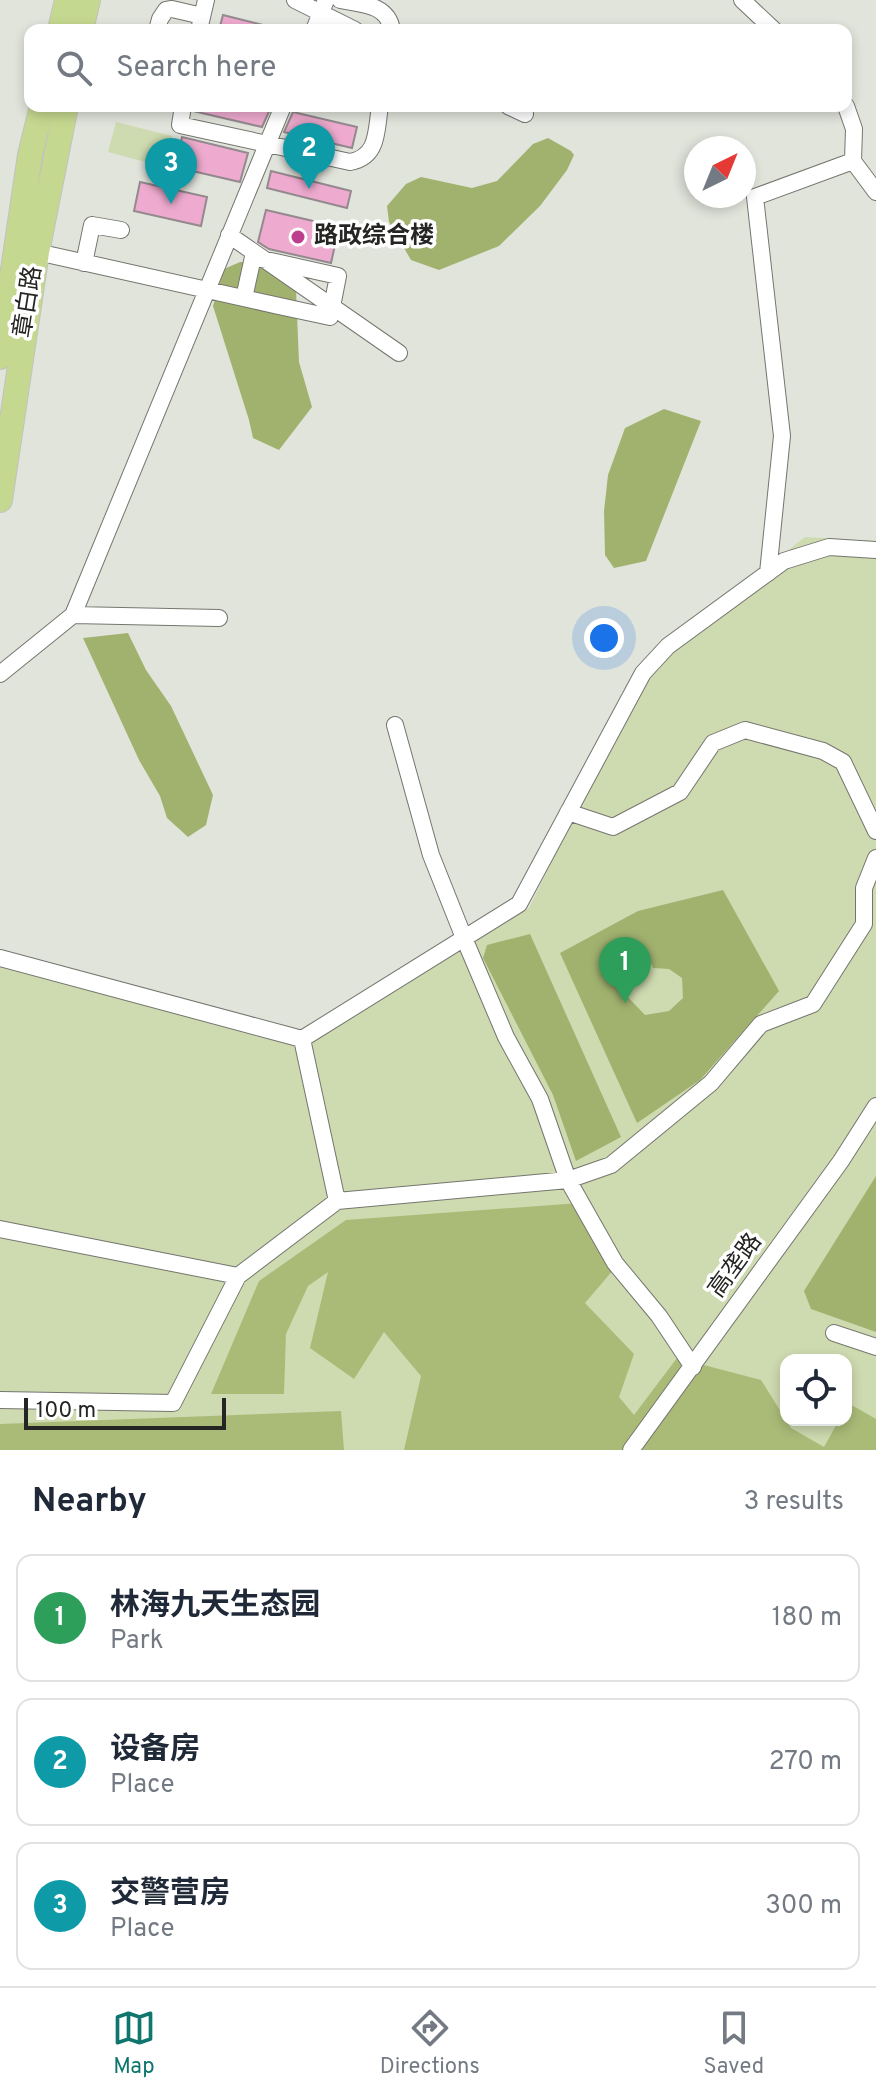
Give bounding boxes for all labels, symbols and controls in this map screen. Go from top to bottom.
search box [24,24,852,112]
icon: search [52,46,96,90]
text: Search here [116,50,276,87]
pin: 2 [283,123,335,189]
north arrow [684,136,756,208]
pin: 3 [145,138,197,204]
place label: 路政综合楼 [314,222,434,252]
marker: 路政综合楼 [289,228,307,246]
street label: 章白路 [9,264,49,340]
your location [584,618,624,658]
pin: 1 [599,937,651,1003]
street label: 高垄路 [703,1228,769,1304]
map controls [780,1354,852,1426]
button: locate [780,1354,852,1426]
scale bar [24,1394,226,1430]
text: 100 m [36,1398,96,1425]
text: Nearby [32,1481,147,1524]
text: 3 results [744,1486,844,1519]
text: 林海九天生态园 [110,1588,320,1625]
text: 1 [55,1602,65,1635]
text: 180 m [772,1602,842,1635]
text: Park [110,1625,164,1658]
text: 设备房 [110,1732,200,1769]
text: 2 [52,1746,68,1779]
text: 270 m [769,1746,842,1779]
text: Place [110,1769,174,1802]
text: 交警营房 [110,1876,230,1913]
text: 3 [52,1890,68,1923]
text: 300 m [765,1890,842,1923]
text: Place [110,1913,174,1946]
tab: Map [112,2006,156,2081]
tab: Directions [380,2006,480,2081]
tab: Saved [704,2006,764,2081]

